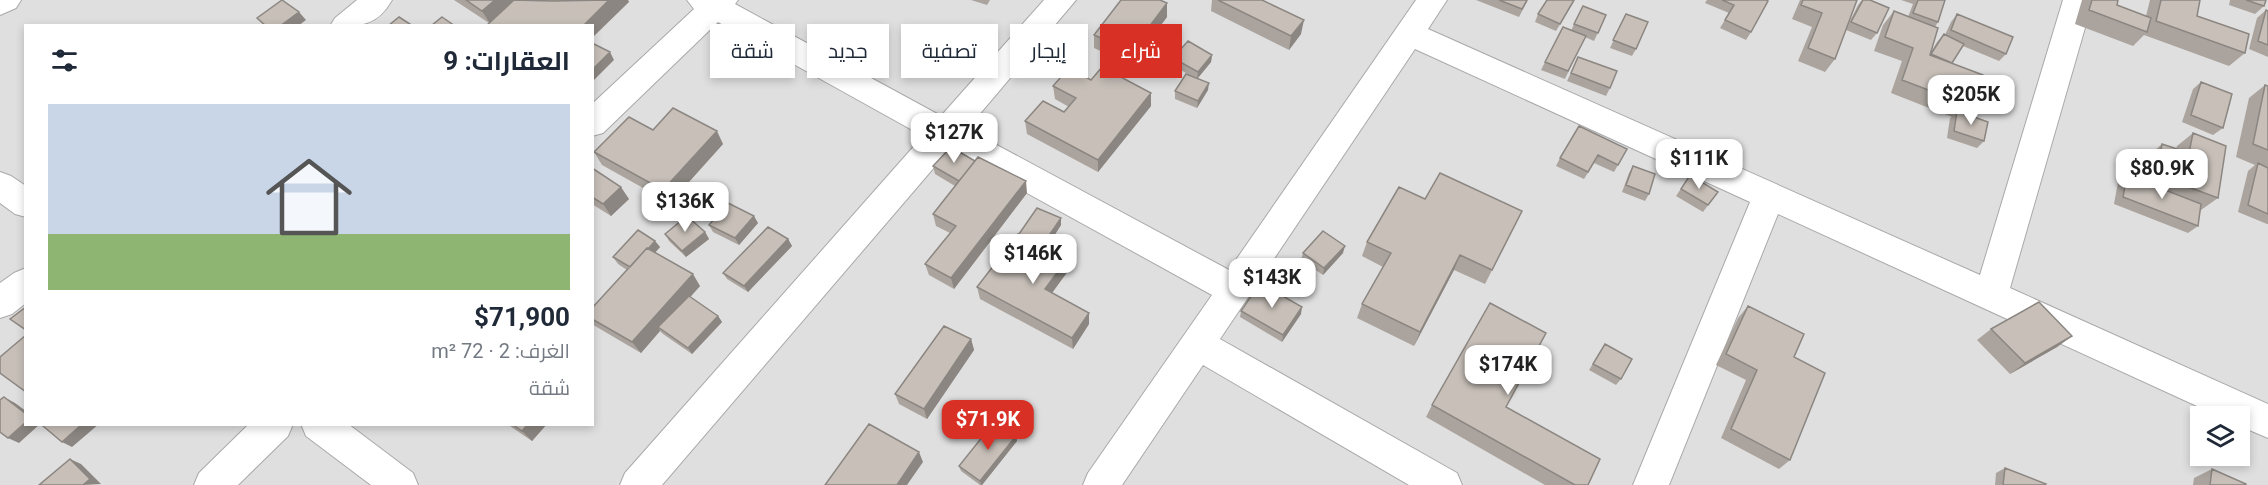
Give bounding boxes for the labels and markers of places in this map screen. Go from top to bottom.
pin: $205K [1929,75,2013,126]
pin: $127K [912,113,996,164]
pin: $111K [1657,139,1741,190]
pin: $80.9K [2113,149,2211,200]
pin: $136K [643,182,727,233]
pin: $146K [991,234,1075,285]
pin: $143K [1230,258,1314,309]
pin: $174K [1466,345,1550,396]
pin: $71.9K [939,400,1037,451]

